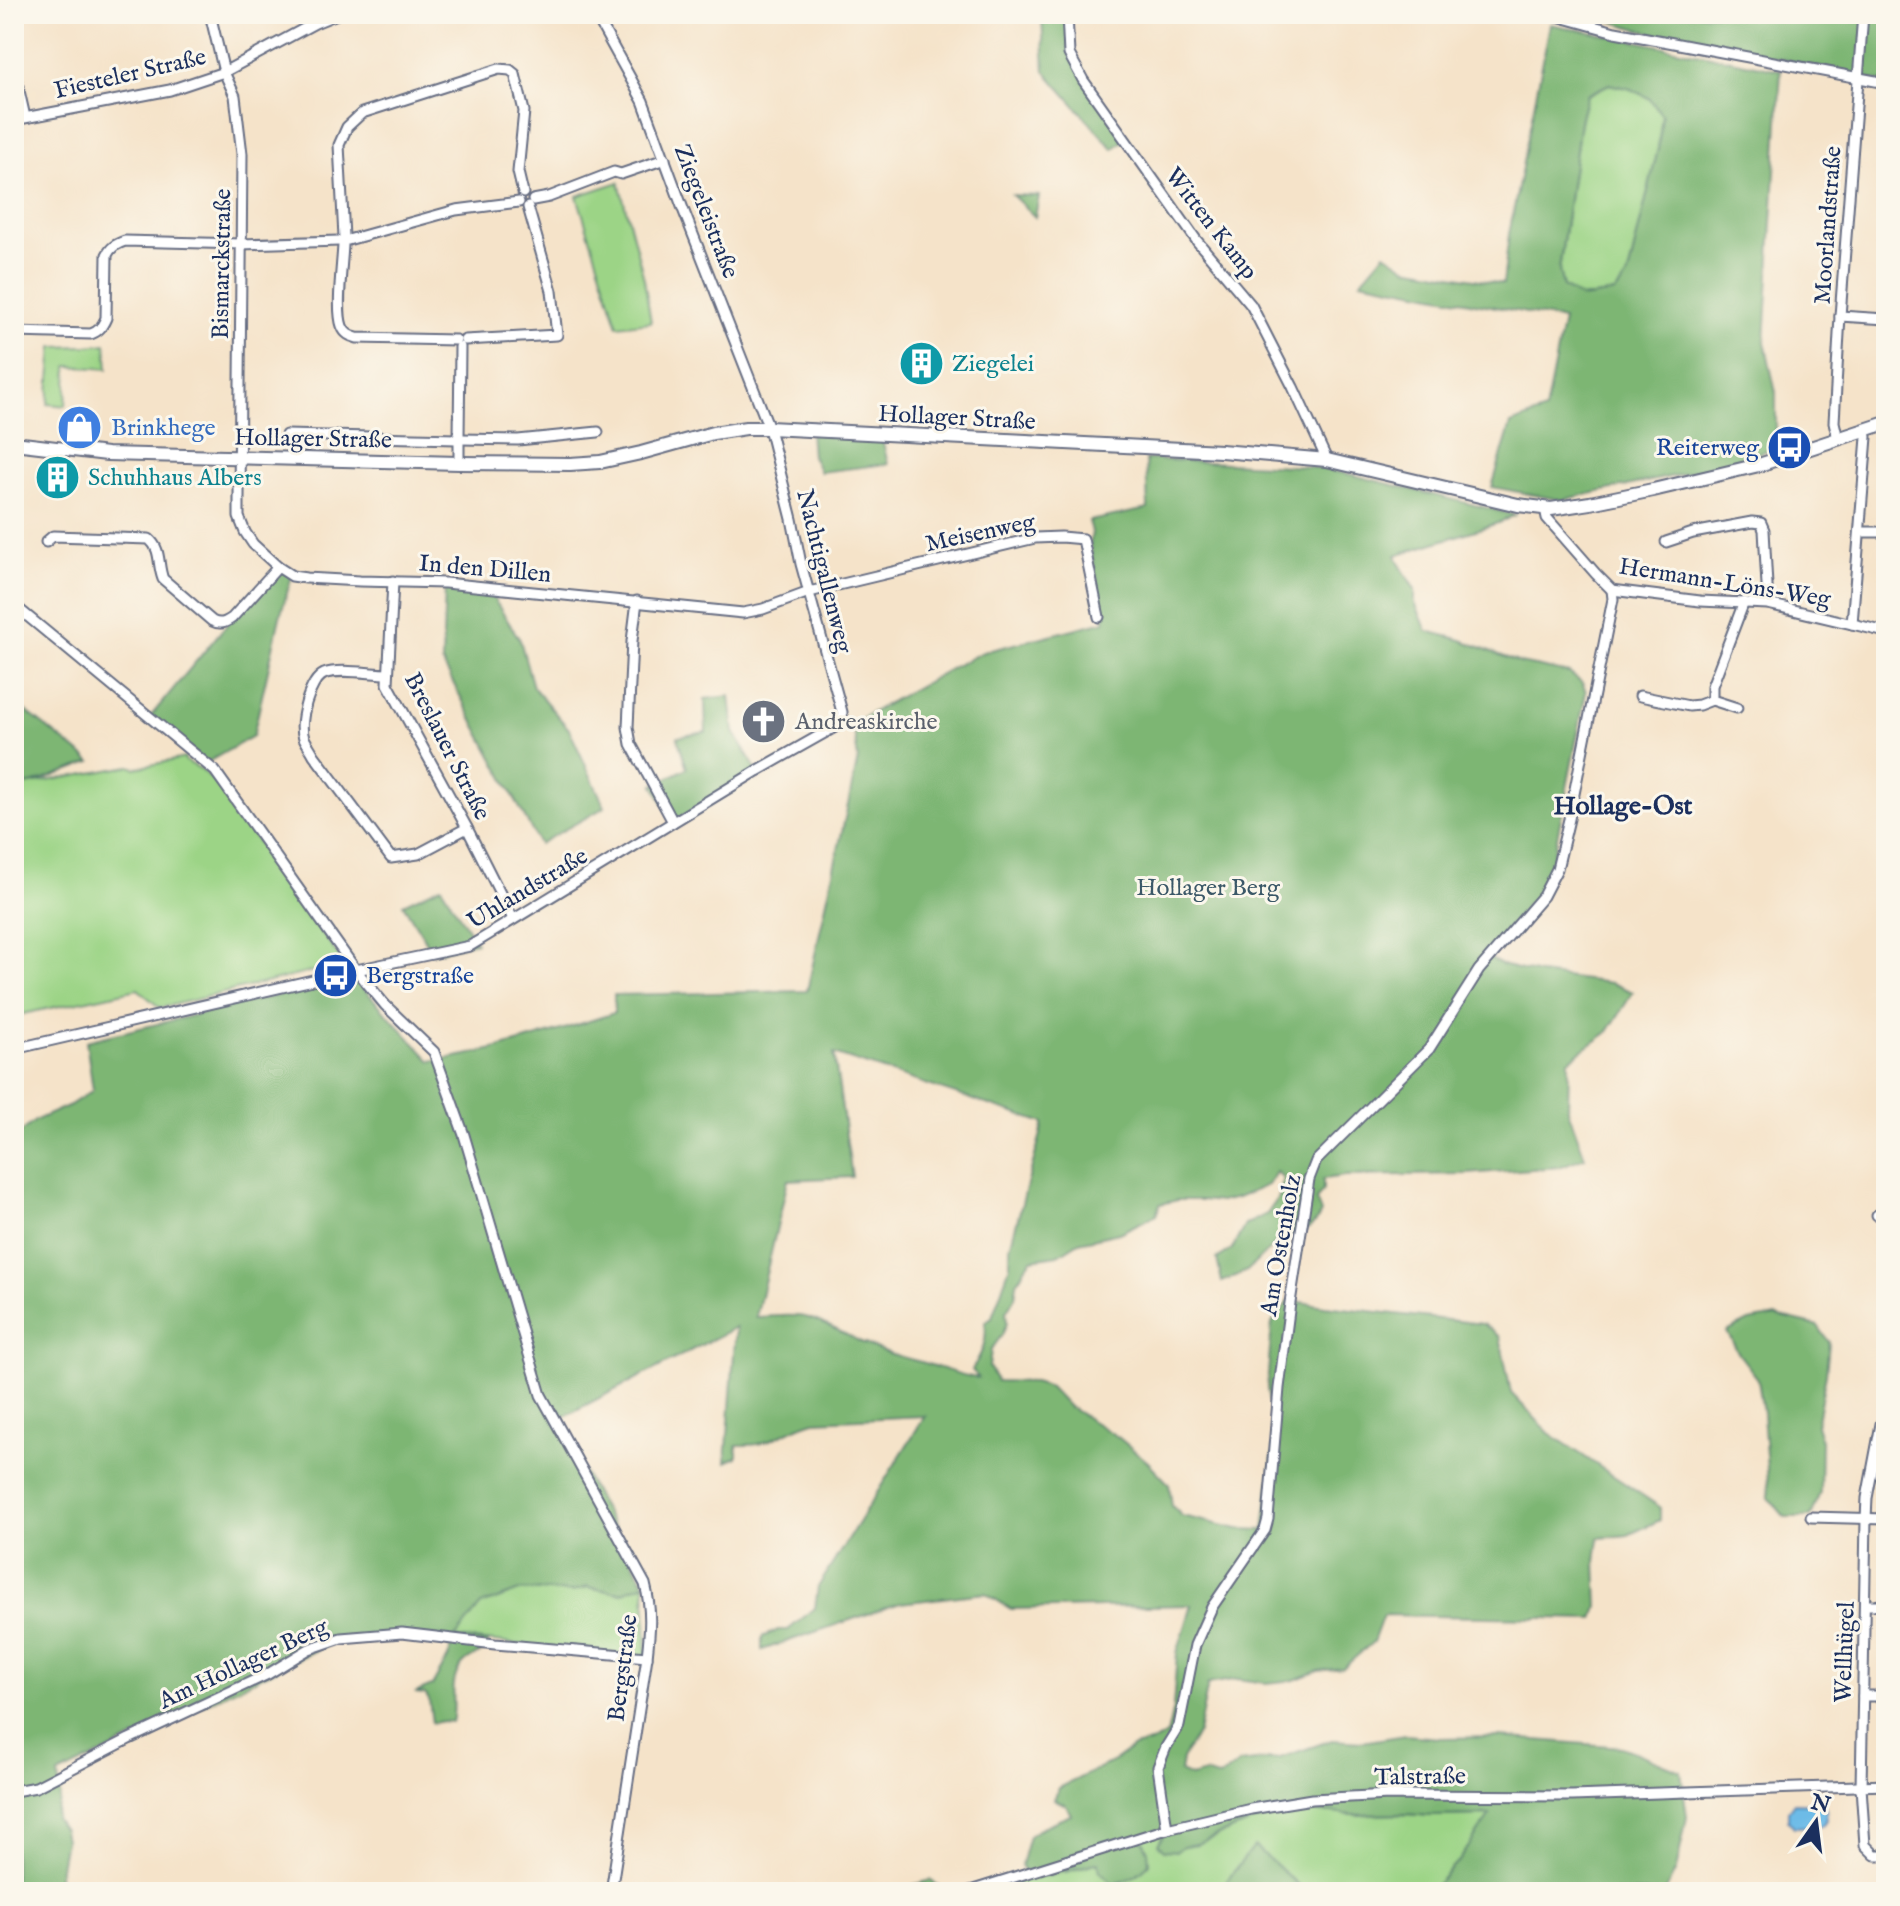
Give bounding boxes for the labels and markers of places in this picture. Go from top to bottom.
building icon: Ziegelei [897,339,945,387]
place label: Ziegelei [952,349,1034,380]
shop icon: Brinkhege [56,403,104,451]
place label: Brinkhege [111,413,216,444]
bus stop icon: Reiterweg [1766,423,1814,471]
place label: Reiterweg [1656,433,1760,464]
building icon: Schuhhaus Albers [33,453,81,501]
place label: Schuhhaus Albers [88,463,262,494]
church icon: Andreaskirche [740,697,788,745]
place label: Andreaskirche [794,707,938,738]
bus stop icon: Bergstraße [311,951,359,999]
place label: Bergstraße [366,961,474,992]

